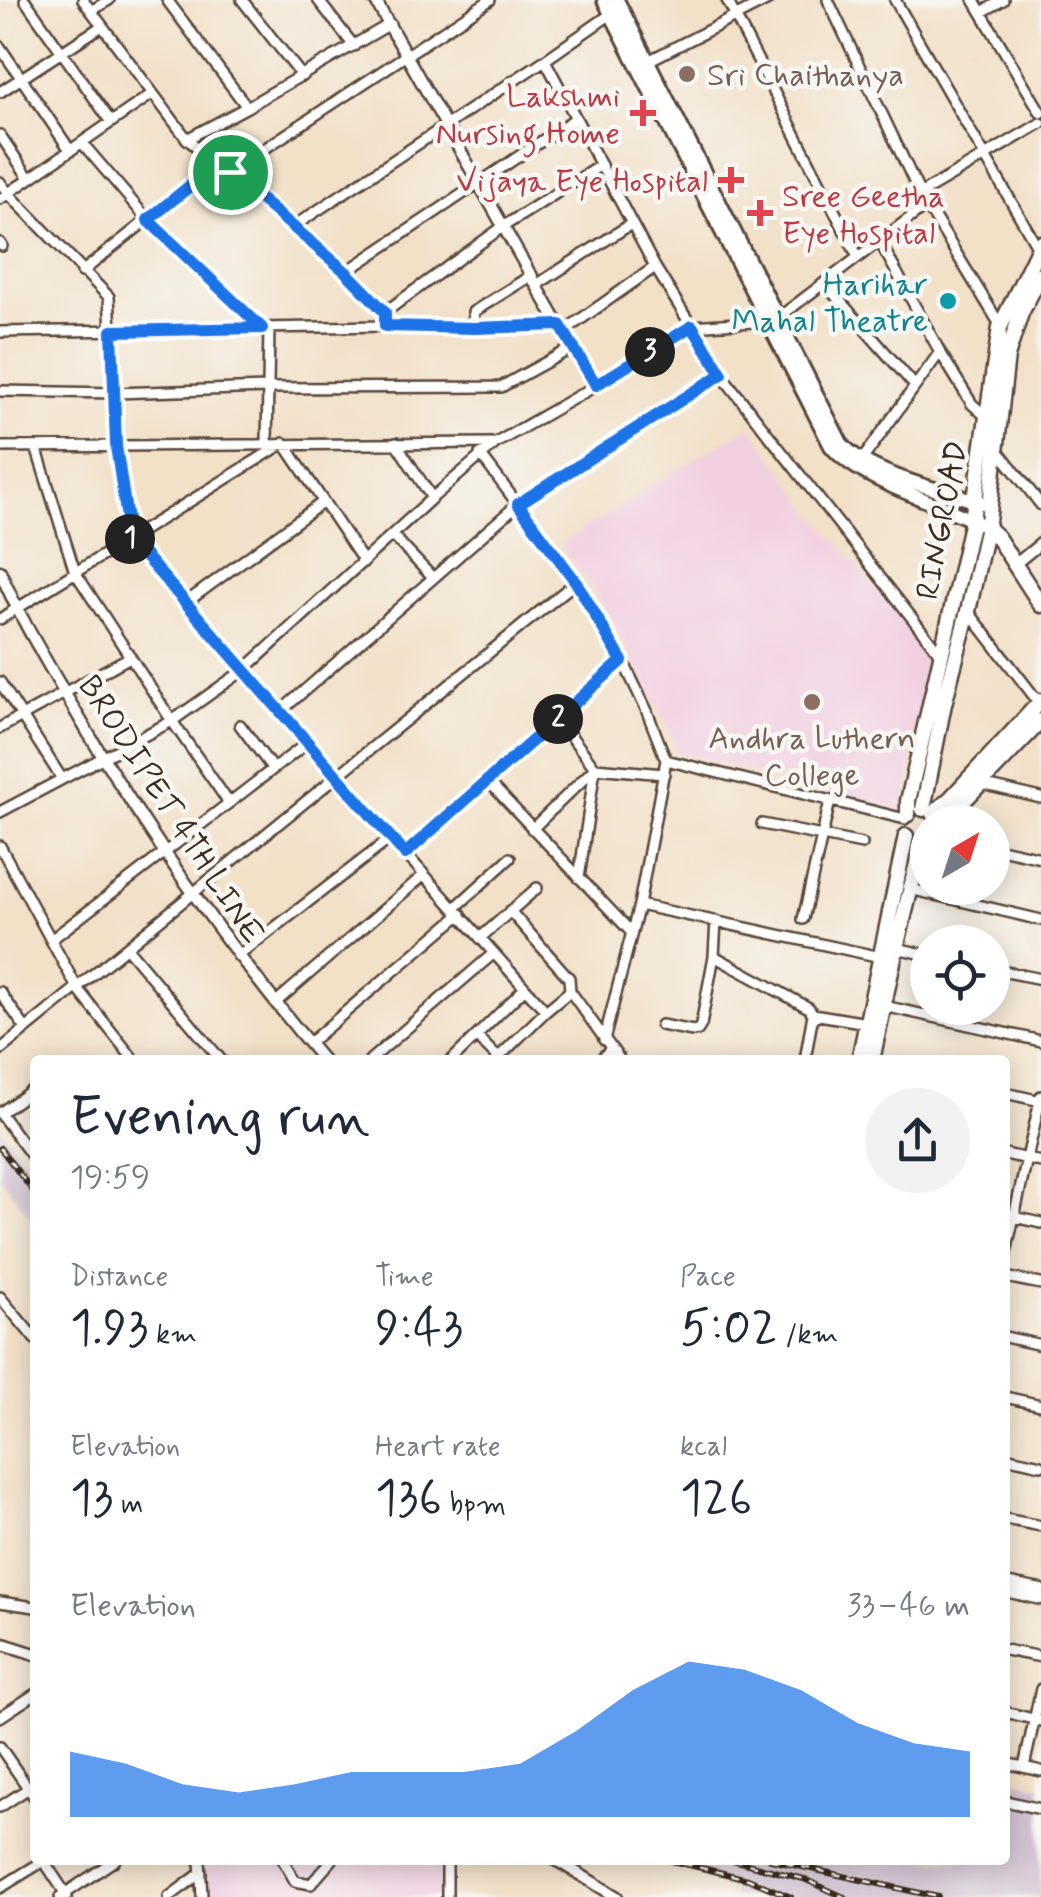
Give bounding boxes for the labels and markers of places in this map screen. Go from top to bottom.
place label: Sri Chaithanya [707,55,904,97]
marker: Sri Chaithanya [676,63,698,85]
place label: Lakshmi Nursing Home [436,76,620,158]
marker: Lakshmi Nursing Home [630,100,656,126]
pin [188,130,273,215]
place label: Vijaya Eye Hospital [456,161,708,203]
marker: Vijaya Eye Hospital [718,167,744,193]
place label: Sree Geetha Eye Hospital [782,176,945,255]
marker: Sree Geetha Eye Hospital [747,200,773,226]
place label: Harihar Mahal Theatre [732,264,928,343]
marker: Harihar Mahal Theatre [937,290,959,312]
pin: 3 [625,327,675,377]
pin: 1 [105,514,155,564]
marker: Andhra Luthern College [801,691,823,713]
pin: 2 [533,694,583,744]
place label: Andhra Luthern College [708,718,916,797]

